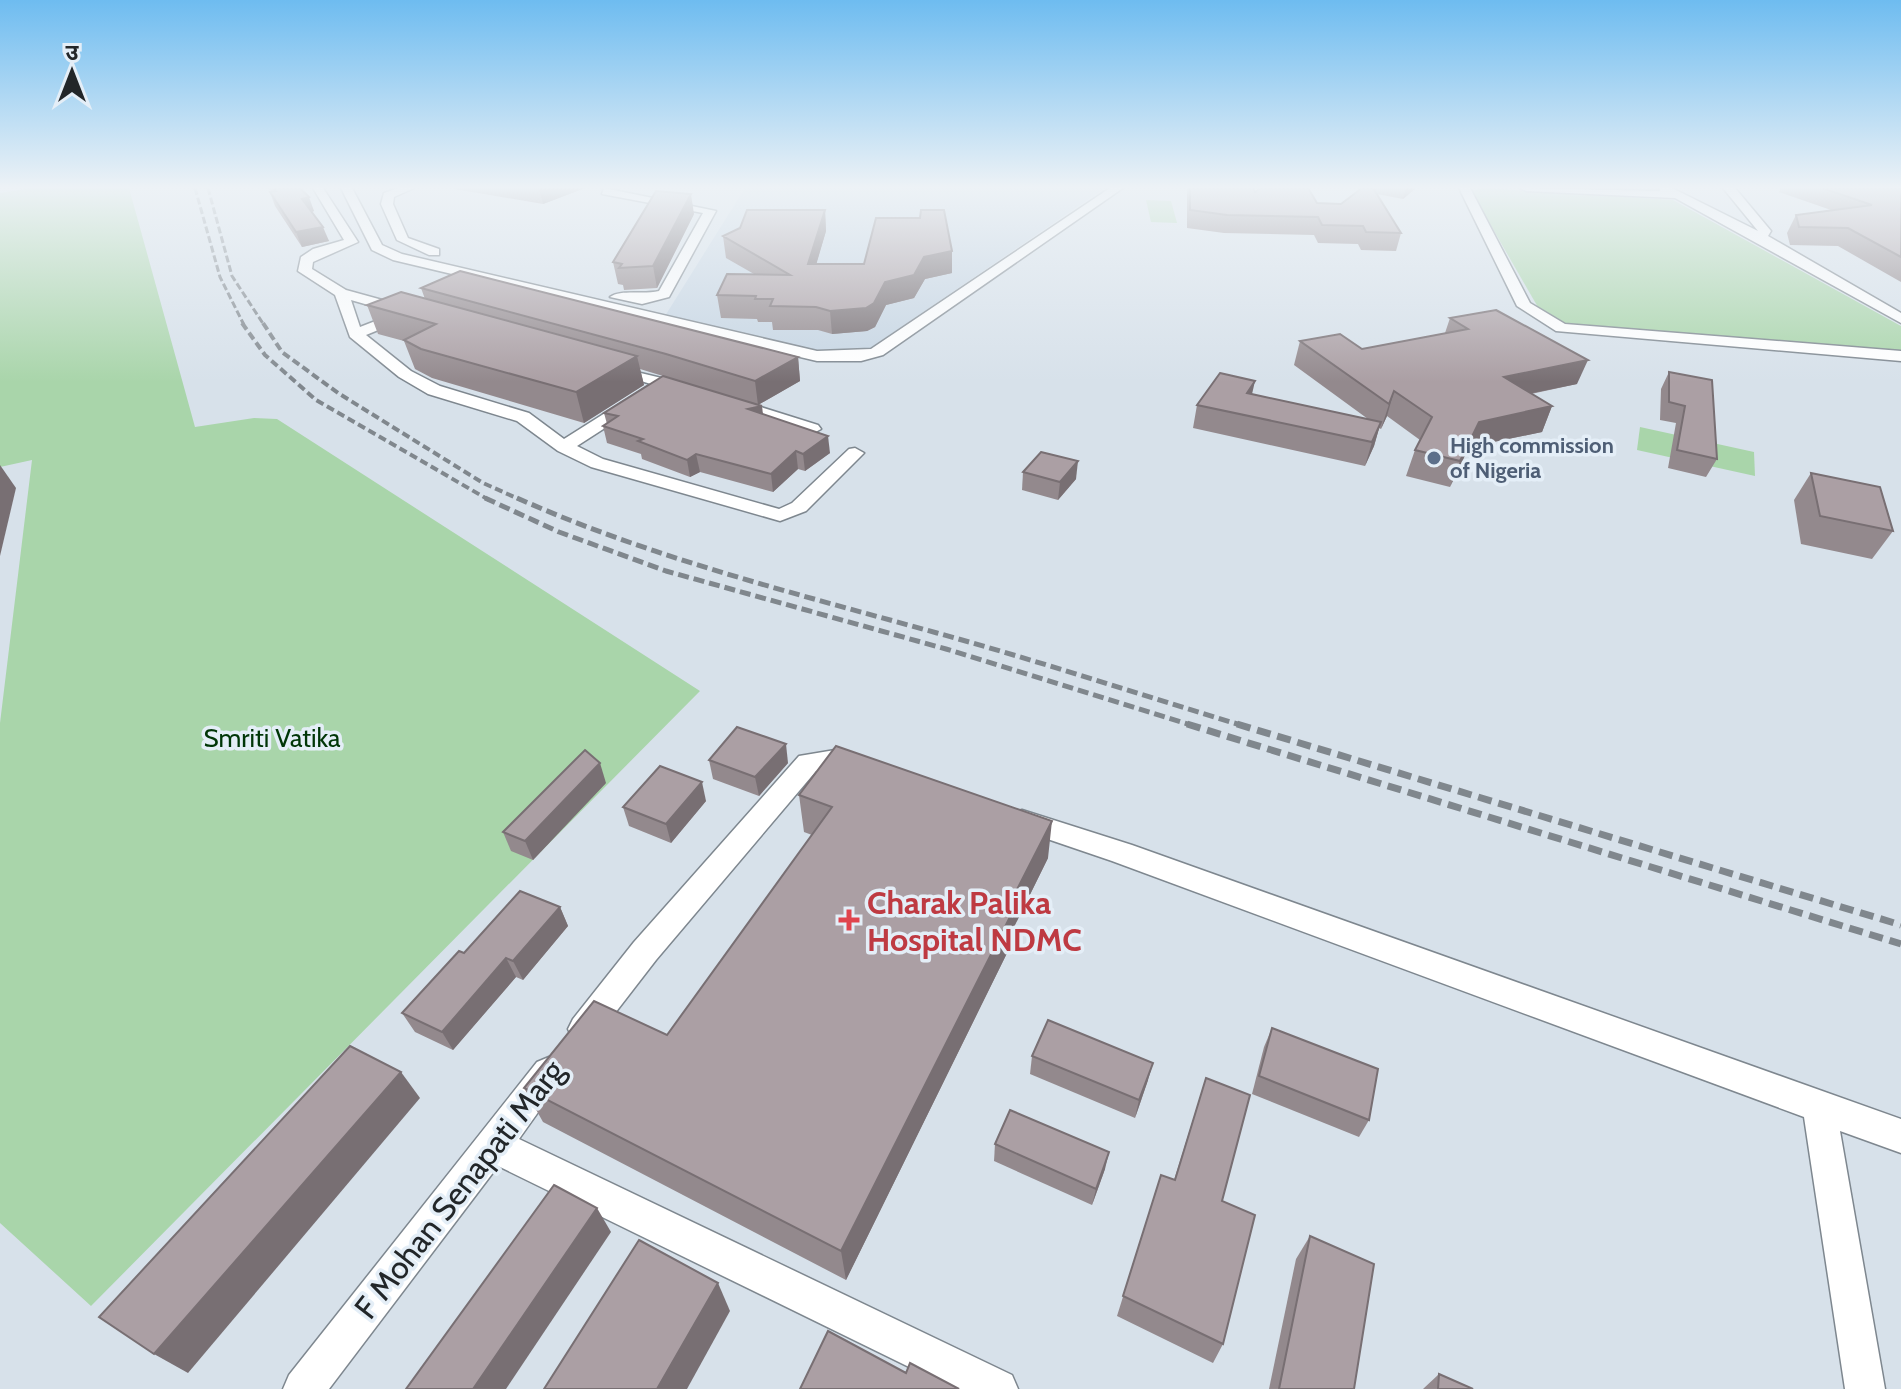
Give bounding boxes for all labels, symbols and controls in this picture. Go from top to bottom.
north arrow [32,32,112,112]
text: उ [66,39,80,66]
place label: High commission of Nigeria [1450,432,1614,484]
marker: High commission of Nigeria [1425,449,1443,467]
park label: Smriti Vatika [204,722,341,754]
place label: Charak Palika Hospital NDMC [867,883,1082,959]
marker: Charak Palika Hospital NDMC [838,909,860,931]
street label: F Mohan Senapati Marg [346,1051,573,1326]

